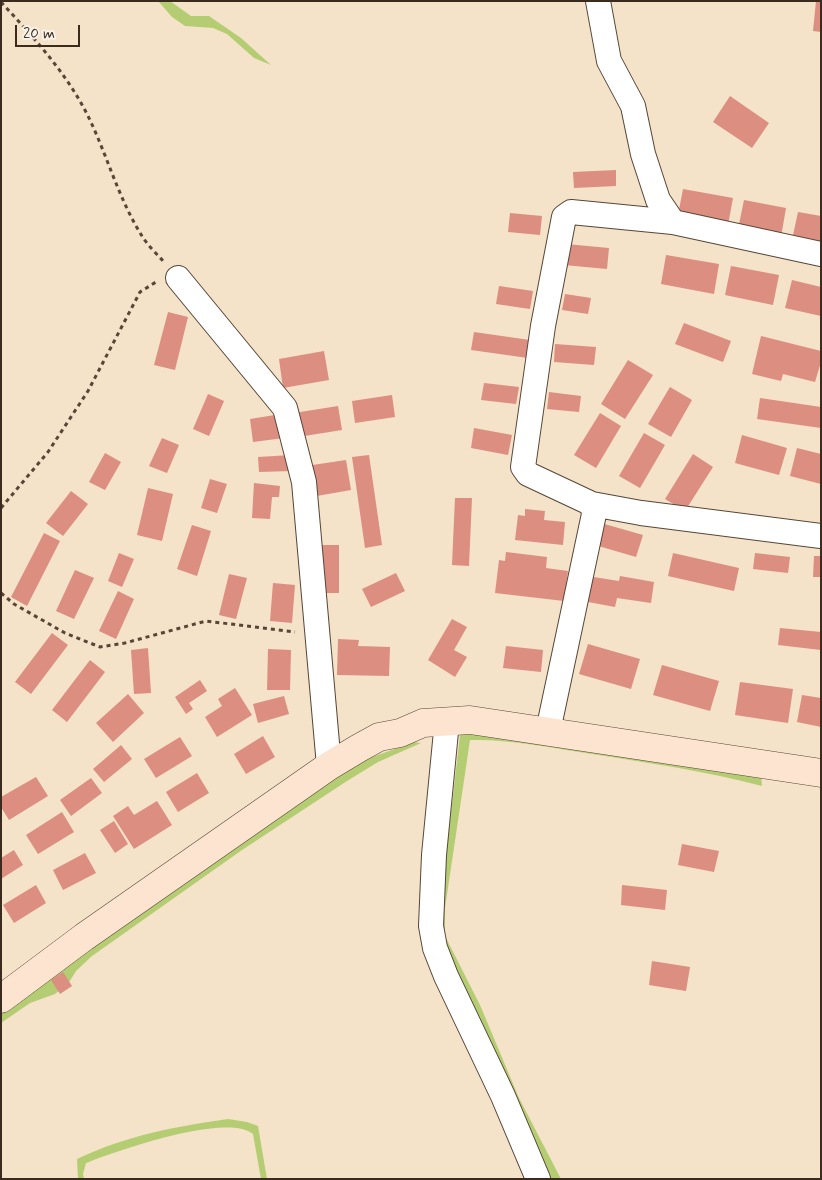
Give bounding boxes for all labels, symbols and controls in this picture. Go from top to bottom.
scale bar [18,15,82,47]
text: 20 m [23,24,55,44]

